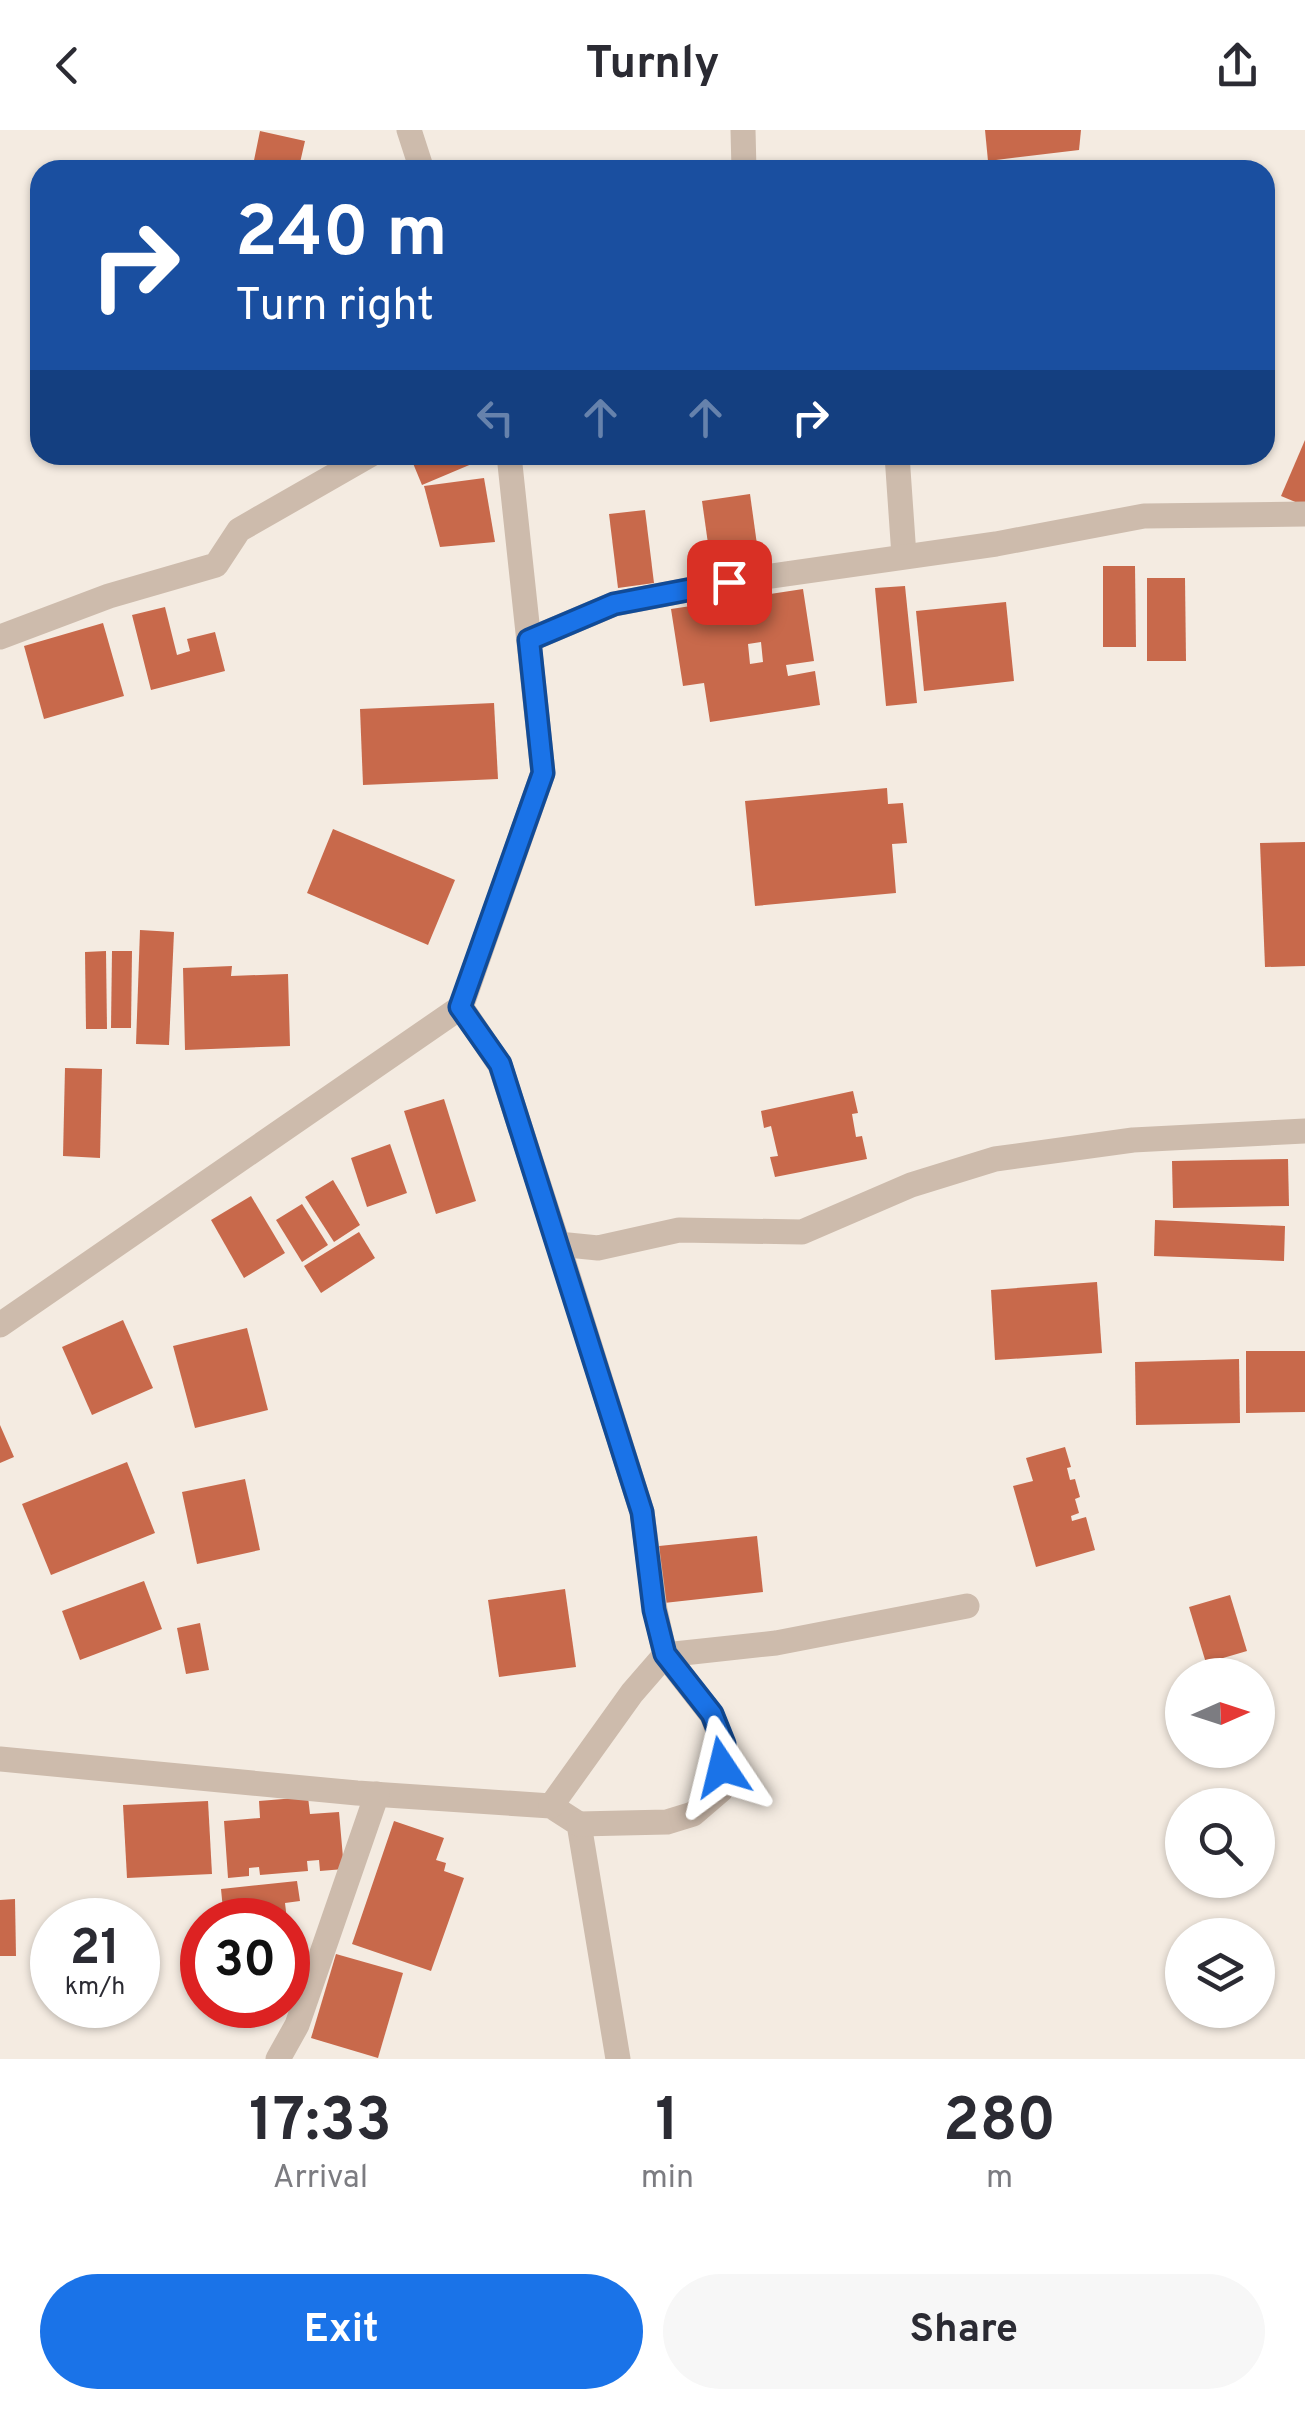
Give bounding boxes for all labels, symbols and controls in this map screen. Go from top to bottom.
text: Turnly [585,37,720,94]
icon: back [40,38,95,93]
icon: share [1210,38,1265,93]
text: 240 m [235,192,448,281]
icon: right [70,200,200,330]
text: Turn right [235,279,434,336]
icon: left [468,390,523,445]
icon: ahead [573,390,628,445]
icon: ahead [678,390,733,445]
icon: right [783,390,838,445]
pin [687,540,772,625]
icon: arrive [702,555,757,610]
north arrow [1165,1658,1275,1768]
map controls [1165,1658,1275,2028]
position arrow [670,1715,774,1819]
button: search [1165,1788,1275,1898]
speed limit sign: 30 [180,1898,310,2028]
button: layers [1165,1918,1275,2028]
text: 21 [70,1919,120,1982]
text: km/h [65,1972,125,2004]
text: 17:33 [249,2086,392,2162]
text: 1 [655,2086,679,2162]
text: 280 [943,2086,1056,2162]
text: Arrival [273,2159,368,2199]
text: min [641,2159,694,2199]
text: m [986,2159,1013,2199]
button: Exit [40,2274,643,2389]
button: Share [663,2274,1265,2389]

